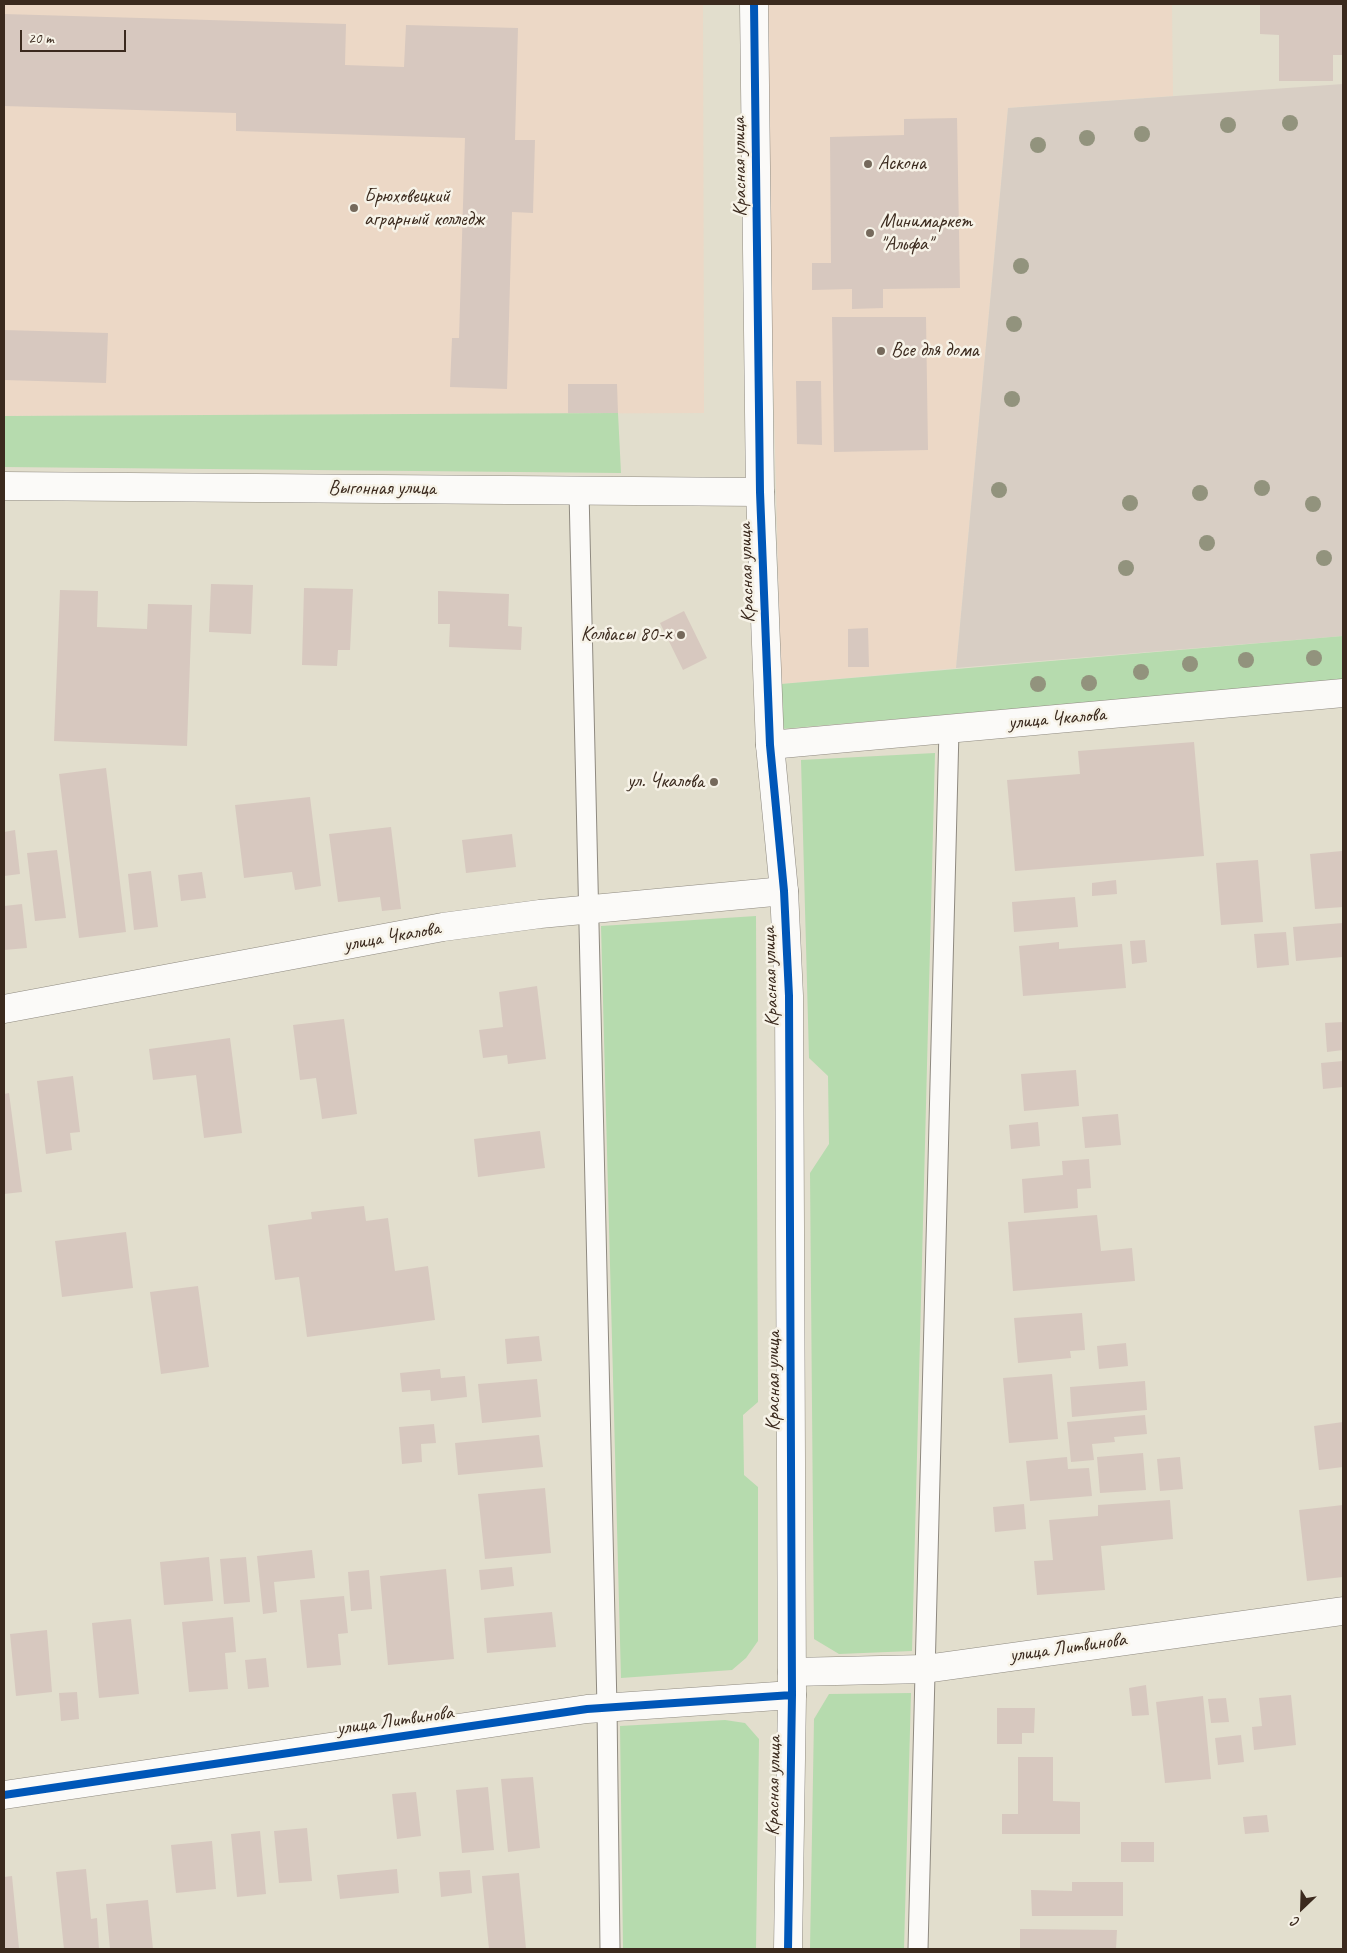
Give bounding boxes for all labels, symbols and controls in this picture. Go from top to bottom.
scale bar [22,20,129,52]
text: 20 m [28,29,54,48]
street label: Красная улица [727,117,753,217]
place label: Аскона [878,152,926,176]
marker: Аскона [862,158,874,170]
place label: Брюховецкий аграрный колледж [364,185,484,232]
marker: Брюховецкий аграрный колледж [348,202,360,214]
place label: Минимаркет "Альфа" [880,210,972,257]
marker: Минимаркет "Альфа" [864,227,876,239]
place label: Все для дома [891,339,979,363]
marker: Все для дома [875,345,887,357]
street label: Выгонная улица [328,477,436,501]
street label: Красная улица [733,523,761,623]
place label: Колбасы 80-х [581,623,671,647]
marker: Колбасы 80-х [675,629,687,641]
street label: улица Чкалова [1007,703,1107,735]
place label: ул. Чкалова [627,770,704,794]
marker: ул. Чкалова [708,776,720,788]
street label: улица Чкалова [342,917,442,957]
street label: Красная улица [757,927,785,1027]
street label: Красная улица [762,1331,786,1431]
street label: улица Литвинова [1008,1628,1128,1668]
street label: улица Литвинова [335,1701,455,1741]
street label: Красная улица [761,1736,787,1836]
north arrow [1277,1883,1327,1933]
text: С [1289,1913,1302,1931]

